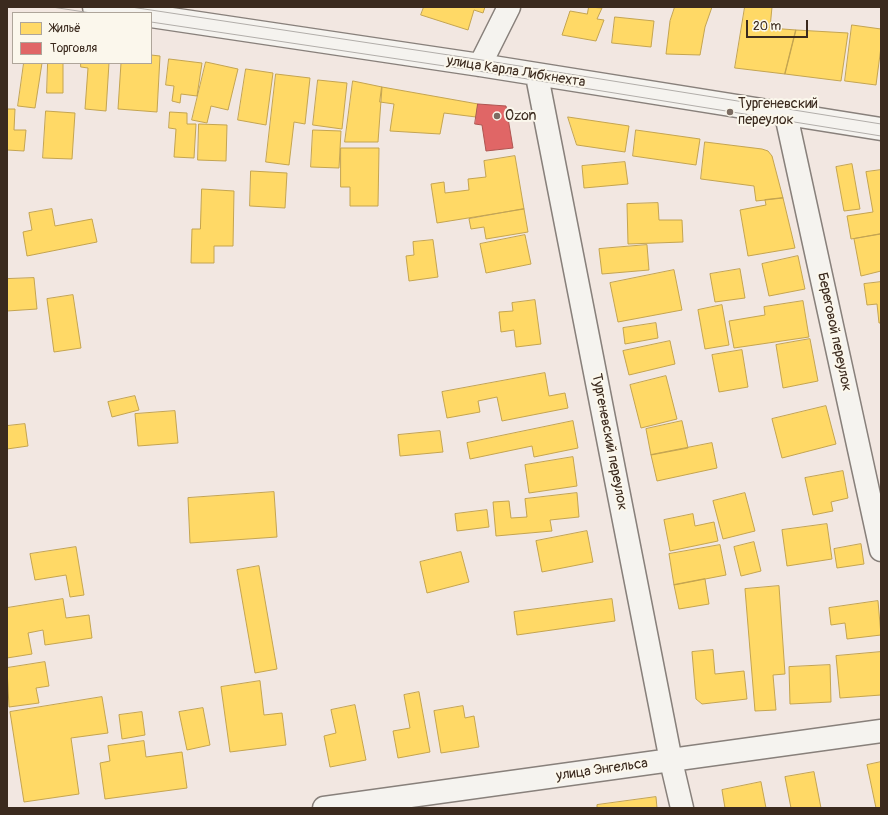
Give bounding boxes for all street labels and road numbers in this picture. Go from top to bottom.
street label: улица Карла Либкнехта [445,53,587,91]
street label: Береговой переулок [813,271,855,393]
street label: Тургеневский переулок [588,372,630,512]
street label: улица Энгельса [555,755,649,785]

